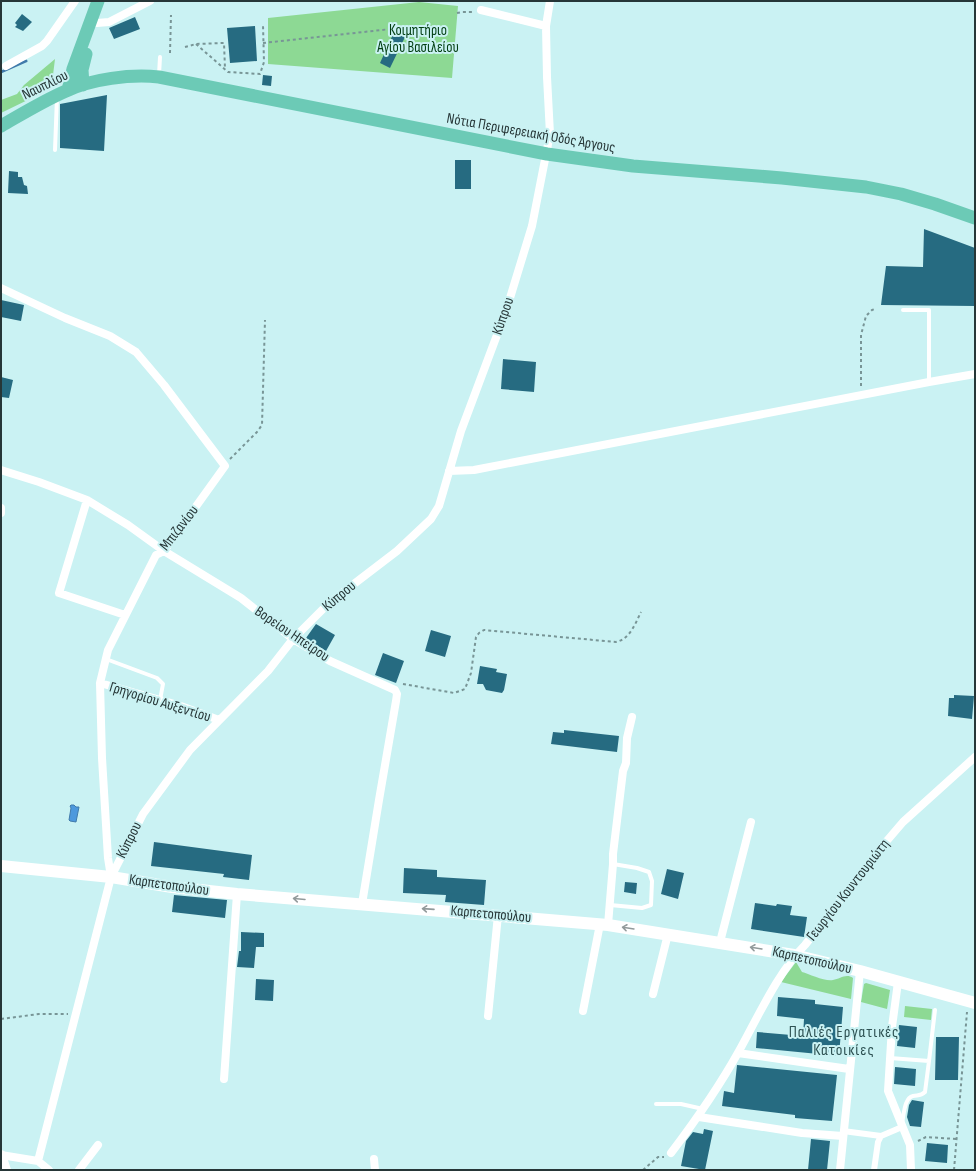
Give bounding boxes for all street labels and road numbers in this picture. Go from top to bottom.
street label: Ναυπλίου [19,66,71,104]
street label: Νότια Περιφερειακή Οδός Άργους [445,109,617,157]
street label: Κύπρου [488,295,518,337]
street label: Μπιζανίου [155,501,203,555]
street label: Κύπρου [318,576,360,616]
street label: Βορείου Ηπείρου [251,602,333,666]
street label: Γρηγορίου Αυξεντίου [107,678,213,726]
street label: Κύπρου [112,819,146,861]
street label: Γεωργίου Κουντουριώτη [802,835,894,945]
street label: Καρπετοπούλου [128,870,210,900]
street label: Καρπετοπούλου [450,901,532,927]
street label: Καρπετοπούλου [770,942,854,978]

